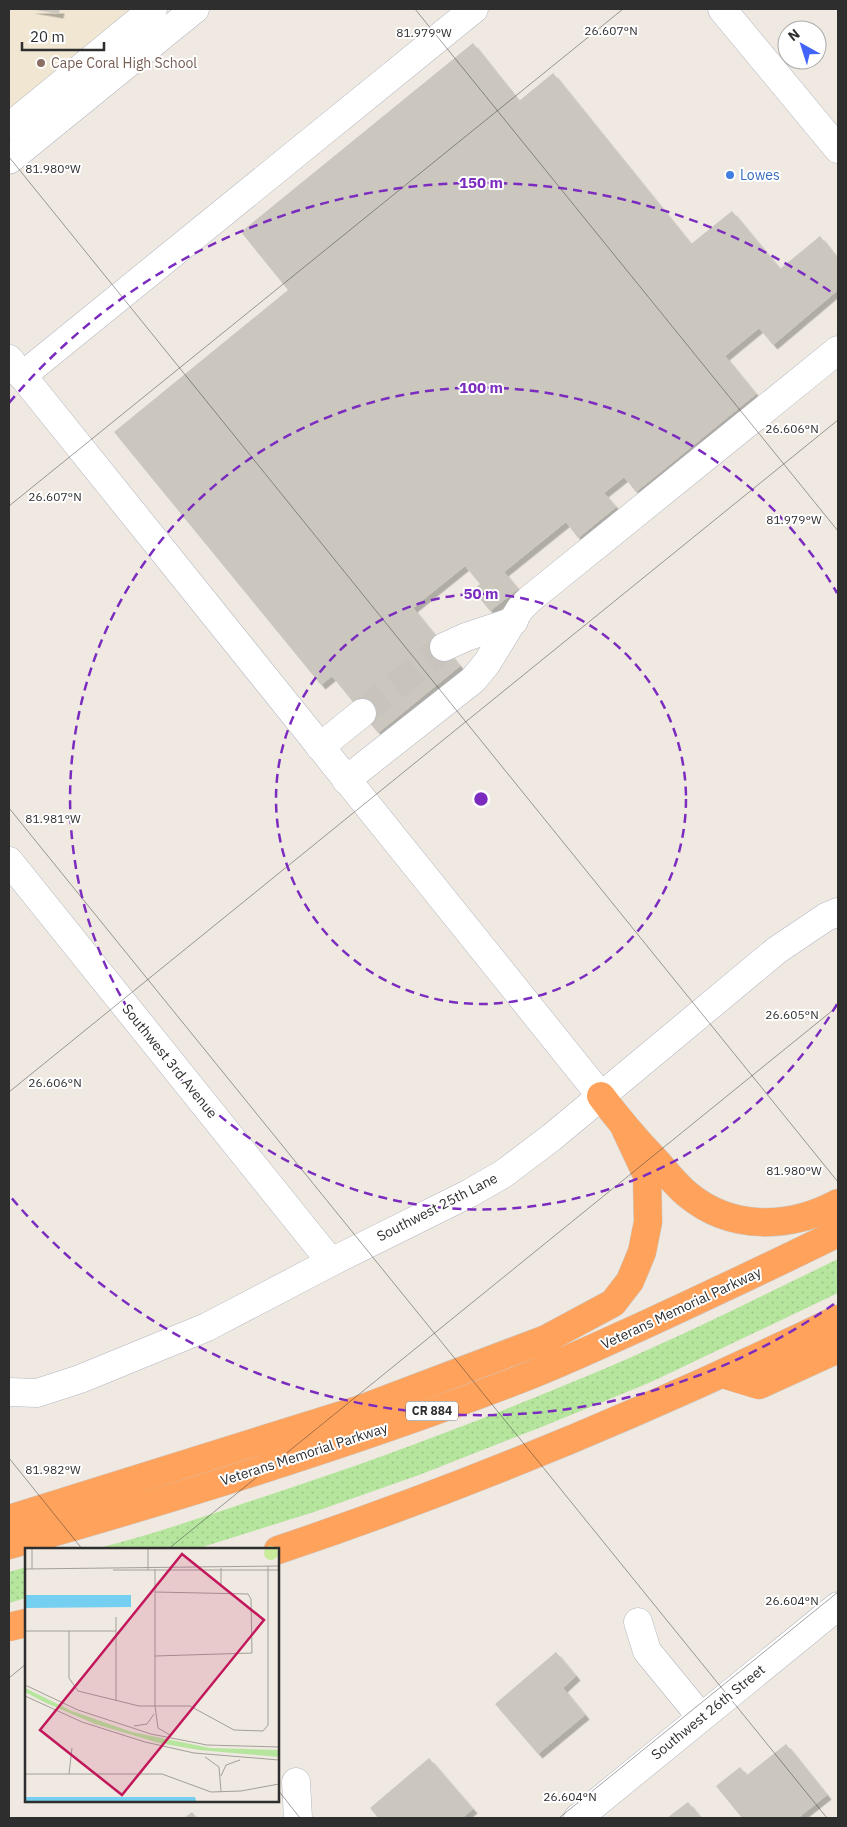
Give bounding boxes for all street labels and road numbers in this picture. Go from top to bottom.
street label: Southwest 3rd Avenue [118,1000,222,1122]
street label: Southwest 25th Lane [374,1169,501,1245]
street label: Veterans Memorial Parkway [598,1263,764,1353]
road number: CR 884 [406,1402,458,1420]
street label: Veterans Memorial Parkway [218,1418,390,1490]
street label: Southwest 26th Street [647,1660,769,1763]

